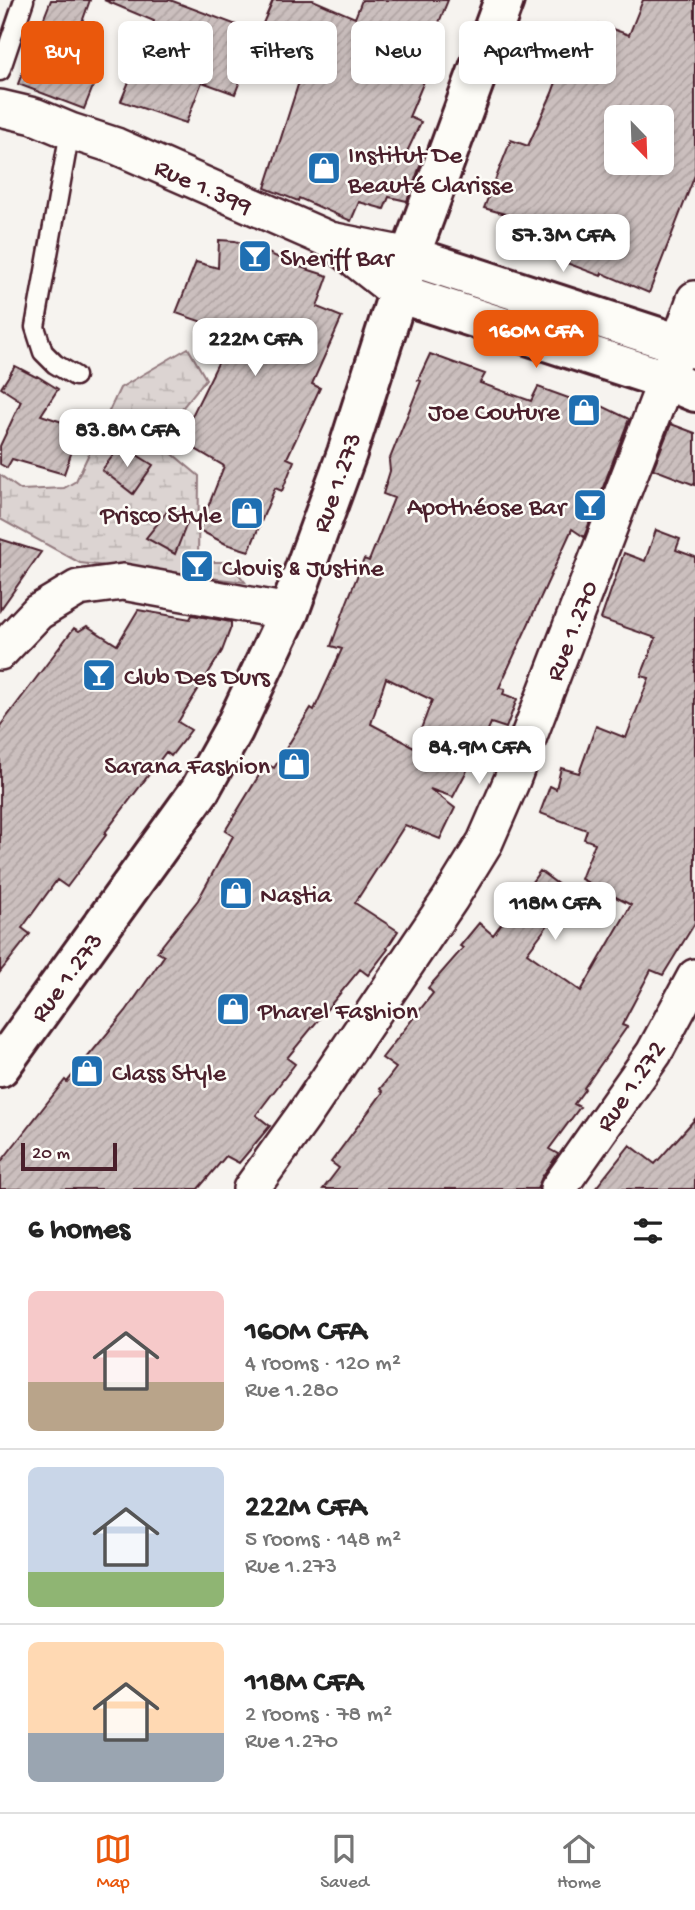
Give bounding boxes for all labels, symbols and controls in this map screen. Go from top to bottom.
chip: Buy [21,21,104,84]
chip: Rent [118,21,213,84]
chip: Filters [227,21,337,84]
chip: New [351,21,445,84]
chip: Apartment [459,21,616,84]
north arrow [604,105,674,175]
map controls [604,105,674,175]
place label: Institut De Beauté Clarisse [347,142,514,203]
shop icon: Institut De Beauté Clarisse [305,149,343,187]
street label: Rue 1.399 [149,154,256,224]
pin: 57.3M CFA [483,215,643,274]
text: 57.3M CFA [512,223,614,250]
bar icon: Sheriff Bar [236,237,274,275]
place label: Sheriff Bar [280,245,396,276]
pin: 160M CFA [464,310,608,370]
pin: 222M CFA [183,318,327,378]
text: 160M CFA [489,319,583,346]
text: 222M CFA [208,327,302,354]
shop icon: Joe Couture [565,391,603,429]
place label: Joe Couture [428,399,561,430]
pin: 83.8M CFA [47,410,207,469]
text: 83.8M CFA [75,418,179,445]
street label: Rue 1.273 [308,429,371,538]
bar icon: Apothéose Bar [571,486,609,524]
shop icon: Prisco Style [228,494,266,532]
place label: Apothéose Bar [407,494,569,525]
place label: Prisco Style [99,502,223,533]
bar icon: Clovis & Justine [178,547,216,585]
place label: Clovis & Justine [222,555,384,586]
street label: Rue 1.270 [541,577,608,686]
bar icon: Club Des Durs [80,656,118,694]
place label: Club Des Durs [124,664,271,695]
pin: 84.9M CFA [399,726,559,786]
text: 84.9M CFA [428,735,530,762]
shop icon: Sarana Fashion [275,745,313,783]
place label: Sarana Fashion [104,753,271,784]
shop icon: Nastia [217,874,255,912]
place label: Nastia [260,882,333,913]
pin: 118M CFA [483,883,627,942]
text: 118M CFA [510,891,600,918]
street label: Rue 1.273 [26,928,112,1030]
shop icon: Pharel Fashion [214,990,252,1028]
place label: Pharel Fashion [257,998,419,1029]
street label: Rue 1.272 [591,1036,675,1139]
shop icon: Class Style [68,1052,106,1090]
place label: Class Style [112,1060,227,1091]
scale bar [21,1140,117,1172]
text: 20 m [32,1143,70,1166]
icon: filters [629,1212,667,1250]
text: 6 homes [28,1214,130,1249]
text: 160M CFA [245,1316,367,1351]
icon: home [84,1319,168,1403]
text: 4 rooms · 120 m² [245,1351,401,1378]
text: Rue 1.280 [245,1378,339,1405]
text: 222M CFA [245,1492,366,1527]
icon: home [84,1495,168,1579]
text: 5 rooms · 148 m² [245,1527,401,1554]
text: Rue 1.273 [245,1554,337,1581]
text: 118M CFA [245,1667,363,1702]
icon: home [84,1670,168,1754]
text: 2 rooms · 78 m² [245,1702,392,1729]
text: Rue 1.270 [245,1729,338,1756]
tab: Map [94,1830,132,1895]
tab: Saved [320,1830,369,1895]
tab: Home [557,1830,601,1895]

